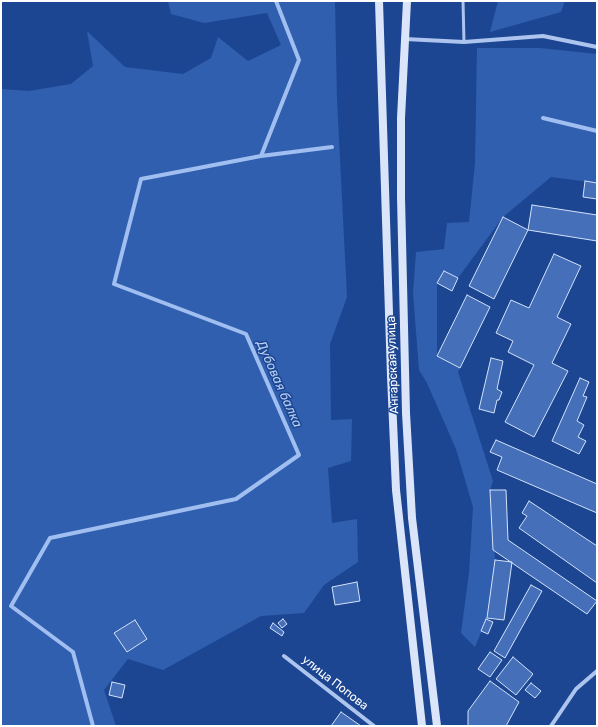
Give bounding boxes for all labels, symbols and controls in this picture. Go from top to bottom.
street label: Ангарская улица [384,316,402,414]
water label: Дубовая балка [253,338,305,430]
street label: улица Попова [299,653,371,713]

